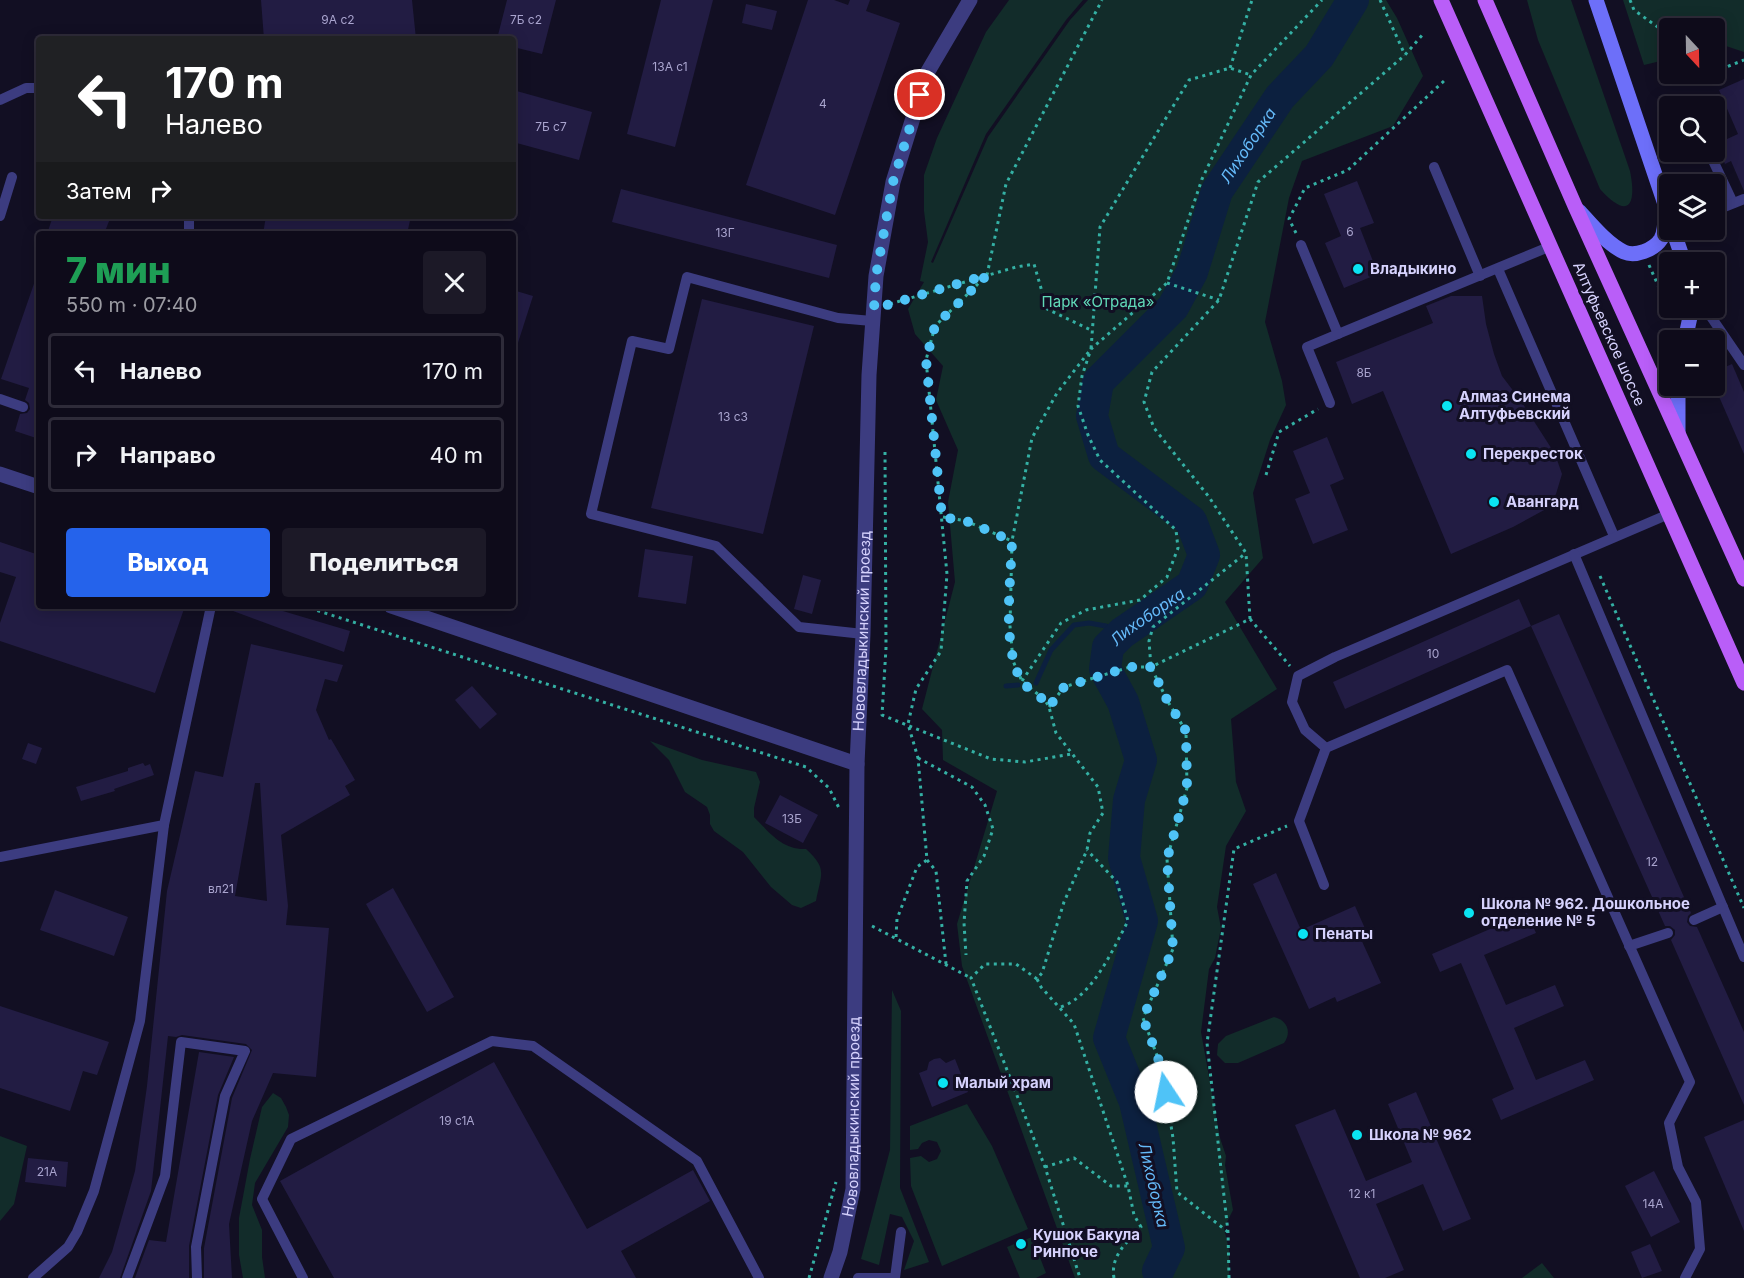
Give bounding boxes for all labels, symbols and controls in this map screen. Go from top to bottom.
house number: 9А с2 [321,12,355,27]
house number: 7Б с2 [510,12,542,27]
north arrow [1659,18,1725,84]
map controls [1659,18,1725,396]
text: 170 m [165,57,283,108]
house number: 13А с1 [652,59,688,74]
icon: left [66,60,144,138]
pin [894,69,945,120]
icon: arrive [903,78,936,111]
house number: 4 [819,96,827,111]
button: search [1659,96,1725,162]
water label: Лихоборка [1215,104,1280,187]
text: Налево [165,108,263,141]
house number: 7Б с7 [535,119,567,134]
icon: right [144,174,177,207]
button: layers [1659,174,1725,240]
text: Затем [66,178,132,204]
house number: 6 [1346,224,1354,239]
house number: 13Г [715,225,735,240]
text: 7 мин [66,248,171,292]
button: close [423,251,486,314]
button: + [1659,252,1725,318]
place label: Владыкино [1370,259,1456,278]
street label: Алтуфьевское шоссе [1569,259,1650,409]
marker: Владыкино [1351,262,1365,276]
park label: Парк «Отрада» [1042,292,1154,311]
text: 550 m · 07:40 [66,293,197,317]
button: − [1659,330,1725,396]
icon: left [69,354,102,387]
text: Налево [120,358,202,384]
text: 170 m [423,358,483,384]
house number: 8Б [1356,365,1372,380]
place label: Алмаз Синема Алтуфьевский [1459,387,1571,423]
marker: Алмаз Синема Алтуфьевский [1440,399,1454,413]
house number: 13 с3 [718,409,748,424]
icon: right [69,438,102,471]
text: Направо [120,442,216,468]
text: 40 m [429,442,483,468]
place label: Перекресток [1483,444,1583,463]
marker: Перекресток [1464,447,1478,461]
place label: Авангард [1506,492,1579,511]
marker: Авангард [1487,495,1501,509]
button: Выход [66,528,270,597]
button: Поделиться [282,528,486,597]
street label: Нововладыкинский проезд [849,530,874,732]
water label: Лихоборка [1106,583,1188,649]
house number: 10 [1427,646,1439,661]
house number: 13Б [782,811,802,826]
house number: 12 [1646,854,1658,869]
house number: вл21 [208,881,234,896]
place label: Школа № 962. Дошкольное отделение № 5 [1481,894,1690,930]
marker: Школа № 962. Дошкольное отделение № 5 [1462,906,1476,920]
place label: Пенаты [1315,924,1373,943]
marker: Пенаты [1296,927,1310,941]
street label: Нововладыкинский проезд [837,1016,864,1219]
position arrow [1134,1060,1198,1124]
place label: Малый храм [955,1073,1051,1092]
marker: Малый храм [936,1076,950,1090]
house number: 19 с1А [439,1113,475,1128]
place label: Школа № 962 [1369,1125,1472,1144]
marker: Школа № 962 [1350,1128,1364,1142]
water label: Лихоборка [1134,1140,1174,1230]
house number: 21А [37,1164,57,1179]
house number: 12 к1 [1349,1186,1375,1201]
house number: 14А [1643,1196,1663,1211]
place label: Кушок Бакула Ринпоче [1033,1225,1140,1261]
marker: Кушок Бакула Ринпоче [1014,1237,1028,1251]

